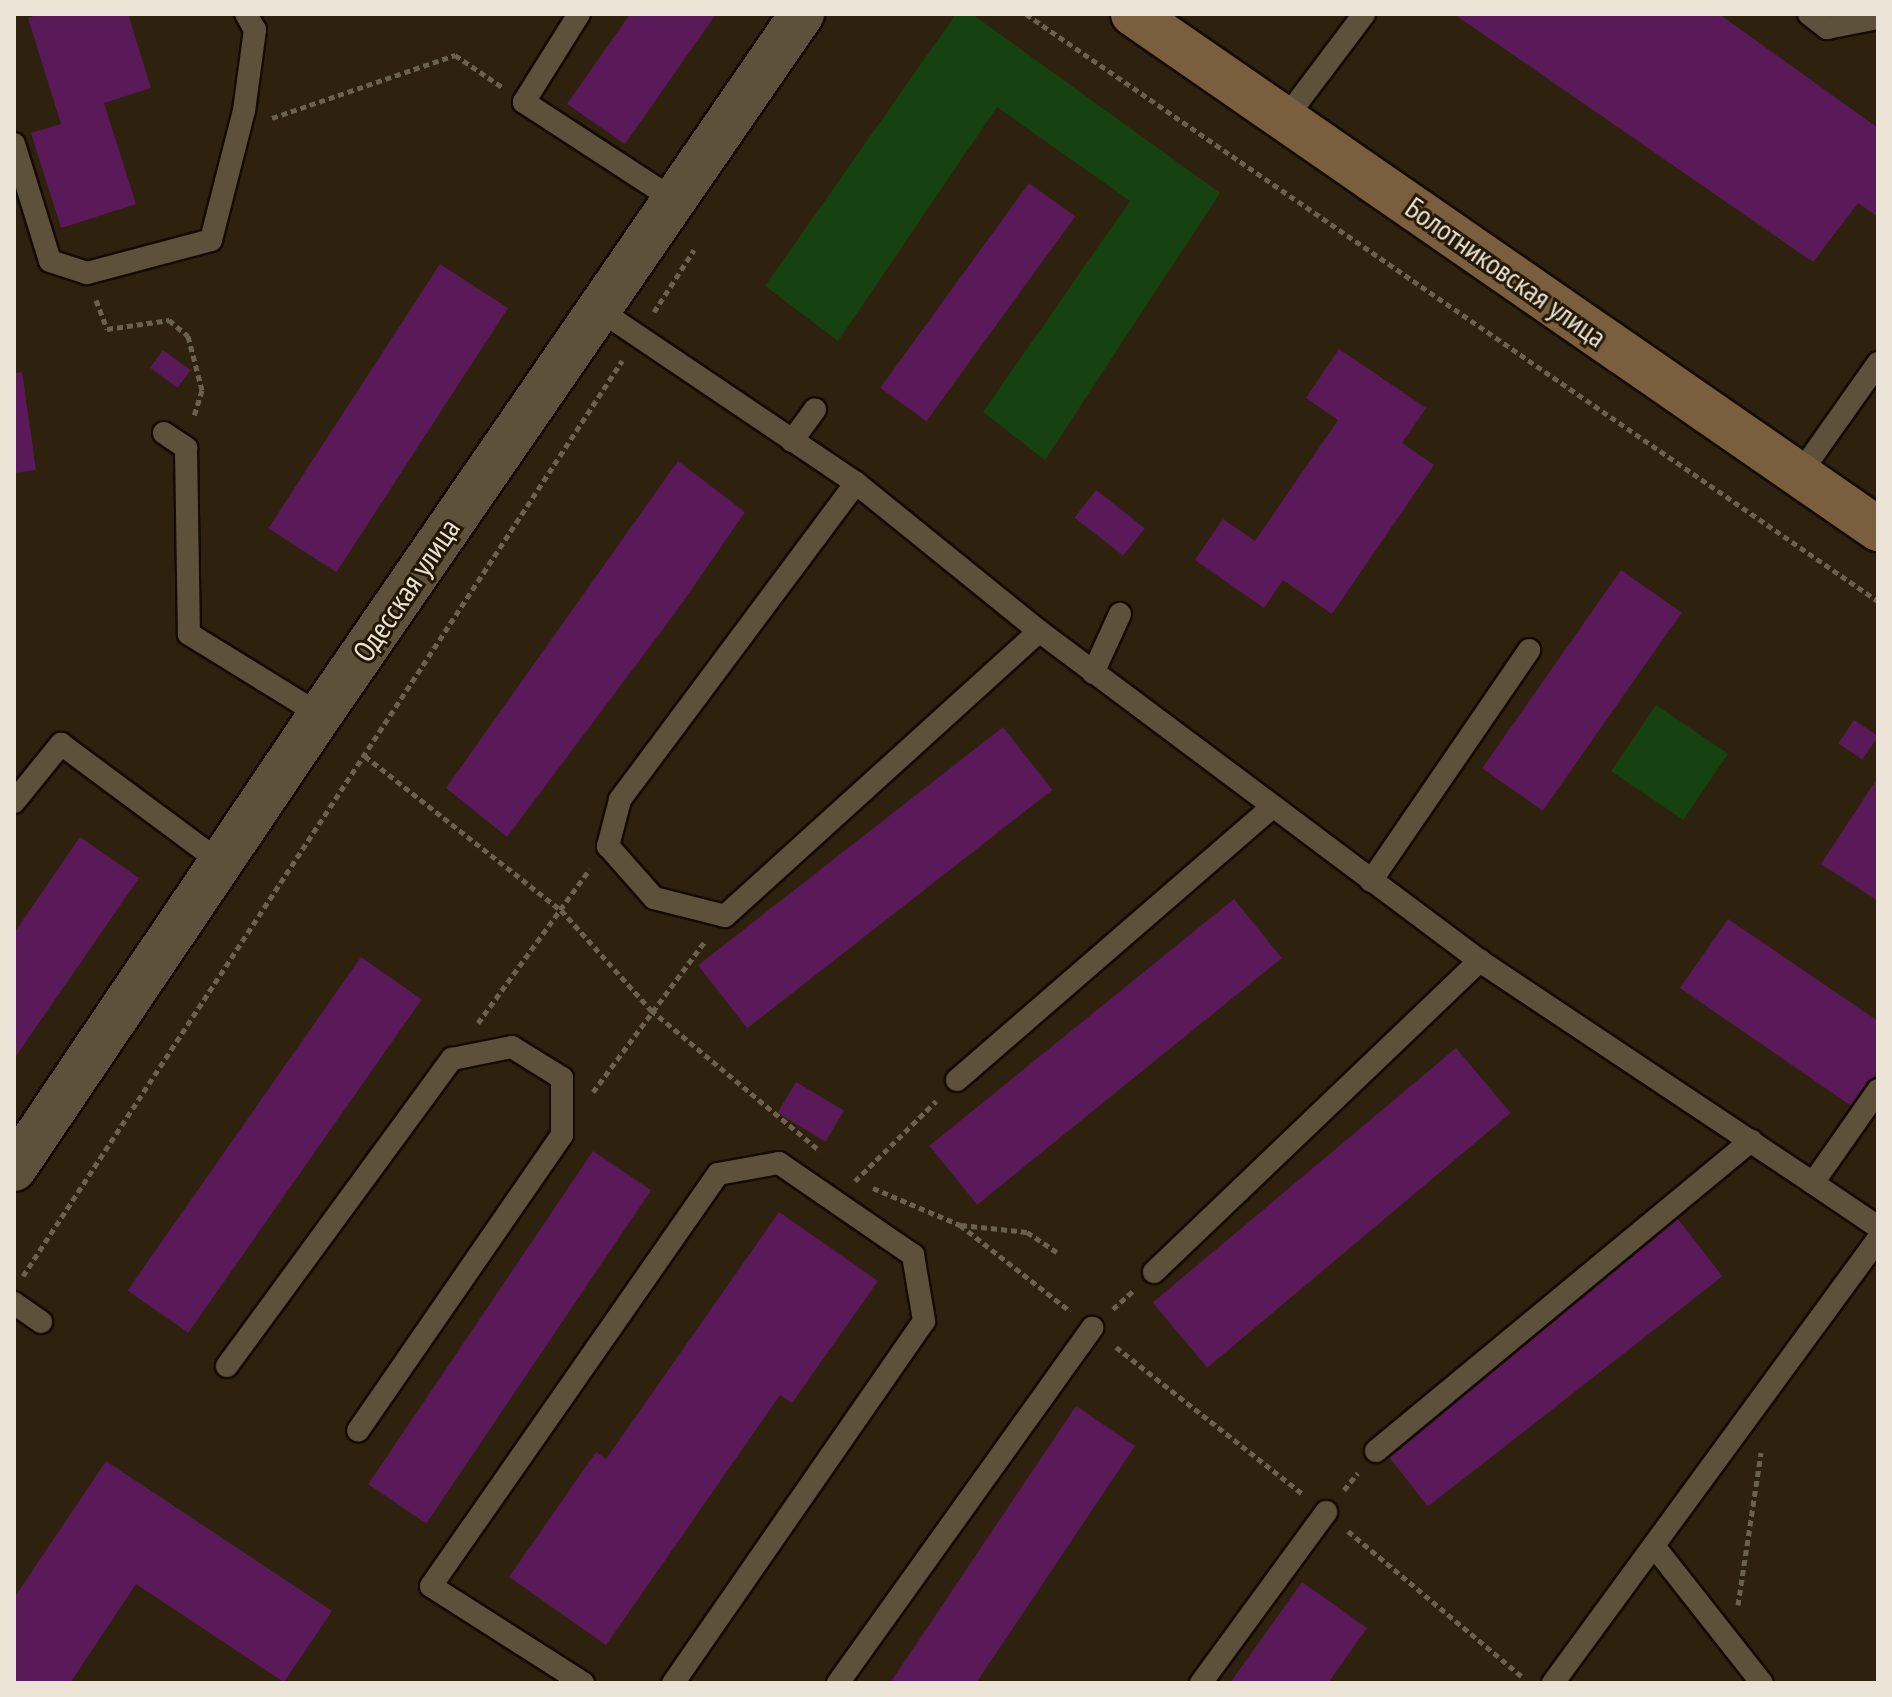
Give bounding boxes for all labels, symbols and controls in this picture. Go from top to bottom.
street label: Болотниковская улица [1399,189,1613,355]
street label: Одесская улица [345,512,467,668]

